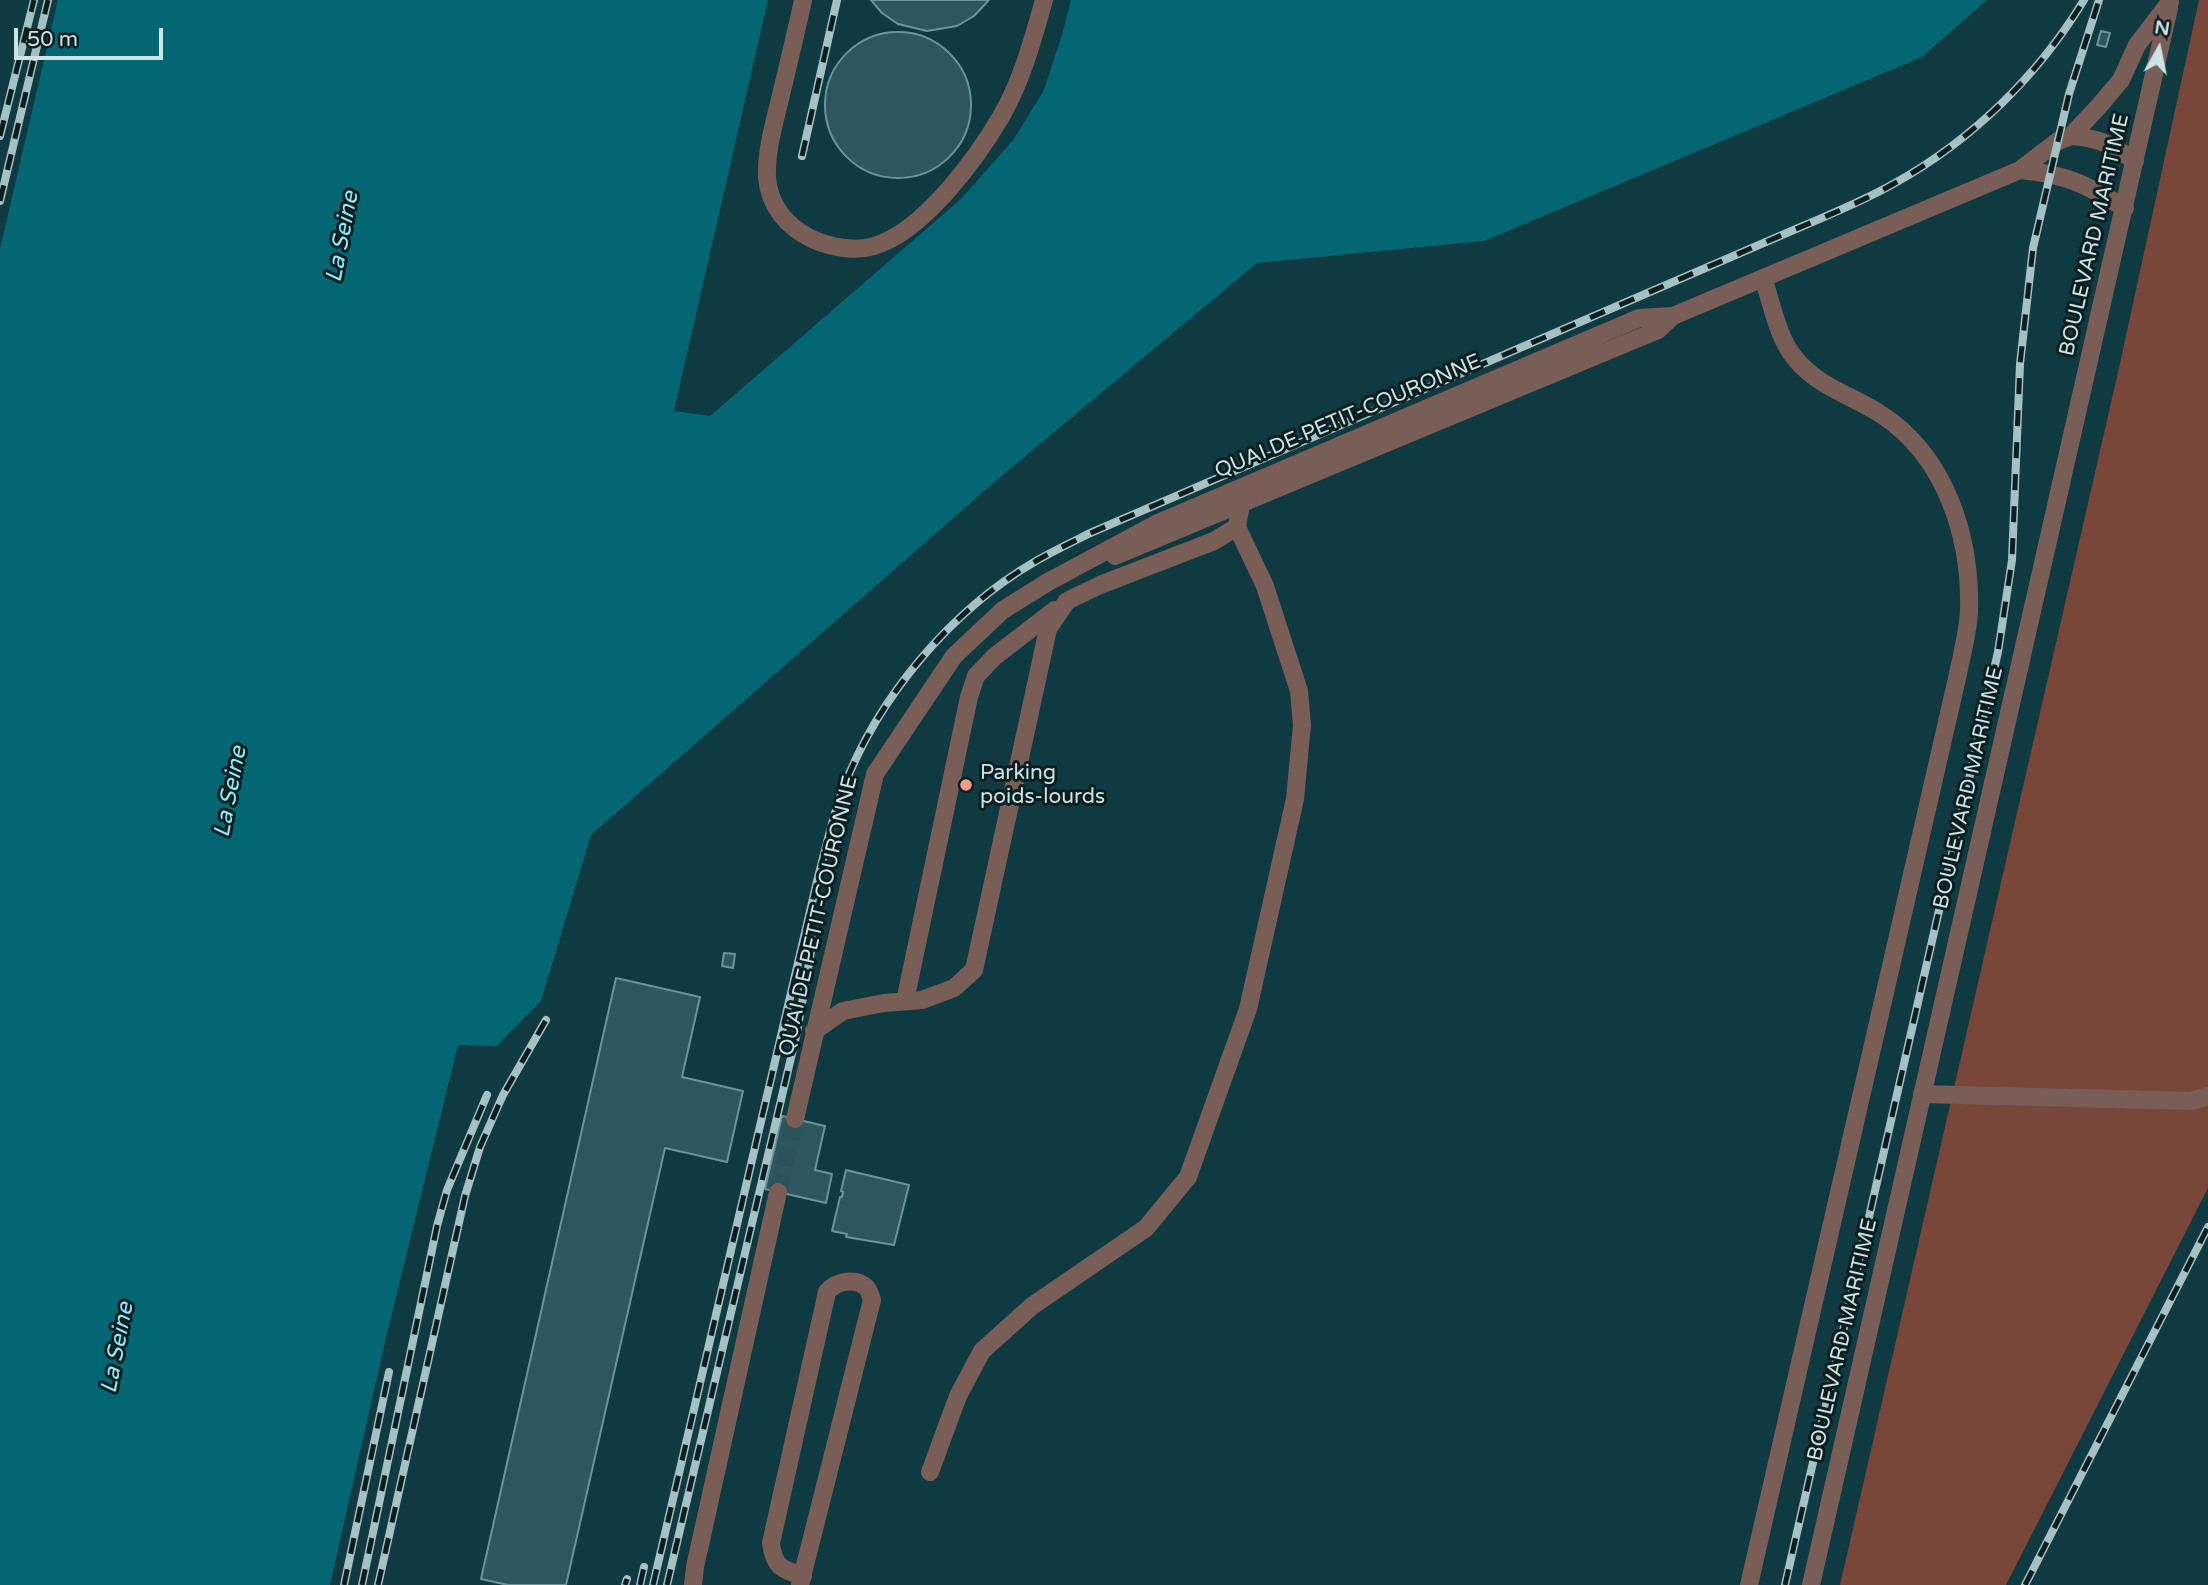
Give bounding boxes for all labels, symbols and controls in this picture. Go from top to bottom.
scale bar [18,14,166,58]
north arrow [2124,14,2194,84]
text: N [2153,16,2172,40]
text: 50 m [27,27,78,52]
street label: BOULEVARD MARITIME [2055,111,2135,359]
water label: La Seine [321,189,365,285]
street label: QUAI DE PETIT-COURONNE [1211,349,1485,485]
street label: BOULEVARD MARITIME [1929,664,2009,912]
water label: La Seine [209,744,253,840]
place label: Parking poids-lourds [980,760,1105,810]
street label: QUAI DE PETIT-COURONNE [774,773,864,1059]
marker: Parking poids-lourds [958,777,974,793]
street label: BOULEVARD MARITIME [1803,1216,1883,1464]
water label: La Seine [96,1300,140,1396]

